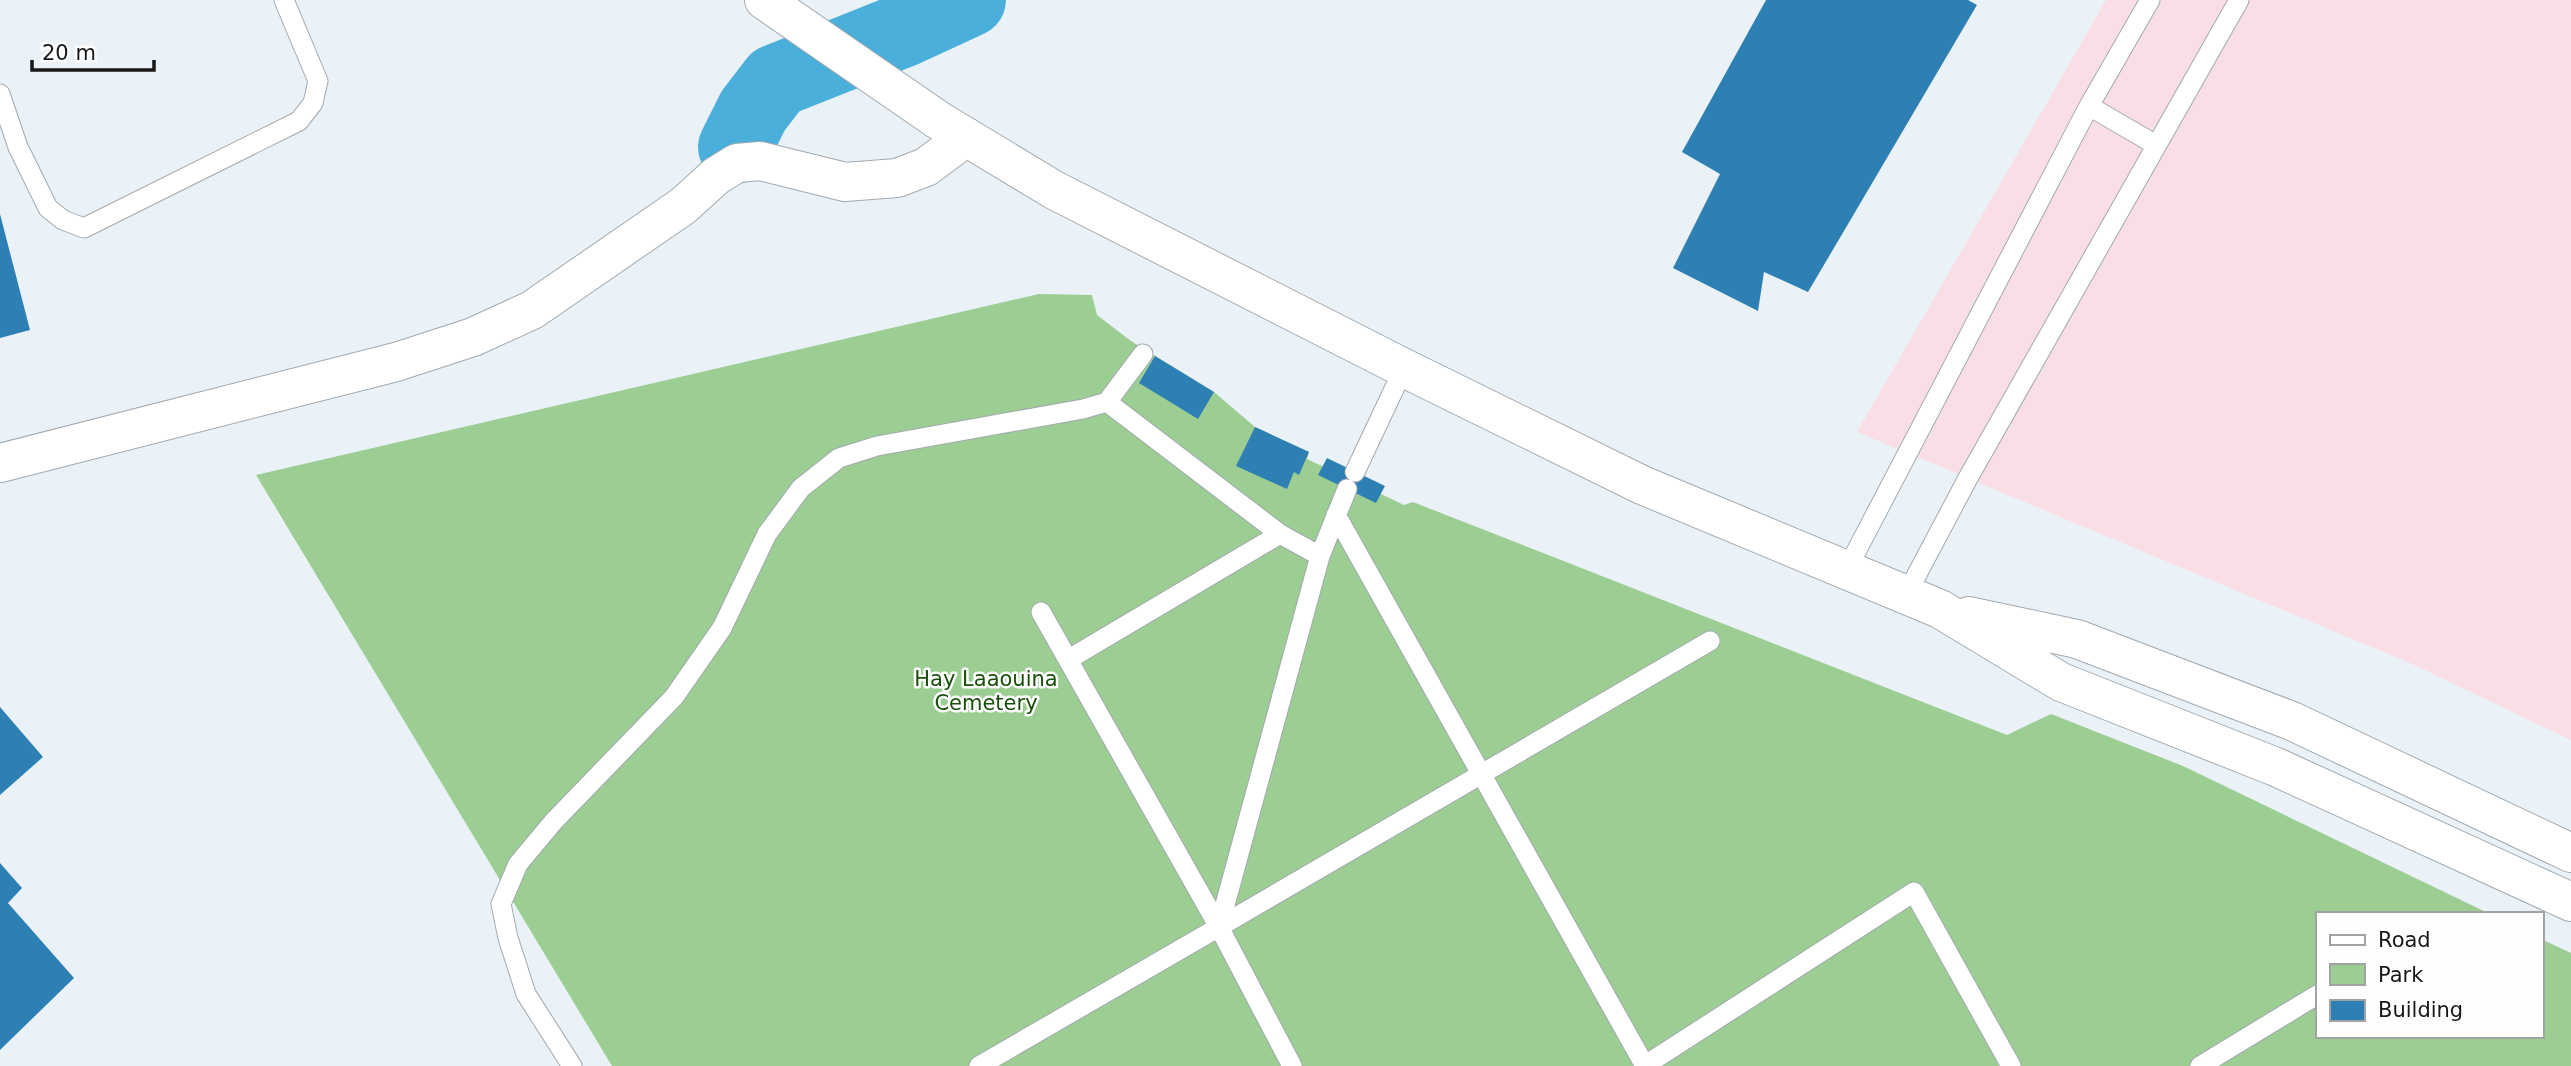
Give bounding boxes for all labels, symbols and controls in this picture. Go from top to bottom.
scale bar [32,28,154,72]
text: 20 m [42,41,96,65]
park label: Hay Laaouina Cemetery [914,667,1058,715]
legend [2316,912,2543,1038]
text: Road [2378,928,2431,952]
text: Park [2378,963,2424,987]
text: Building [2378,998,2463,1022]

